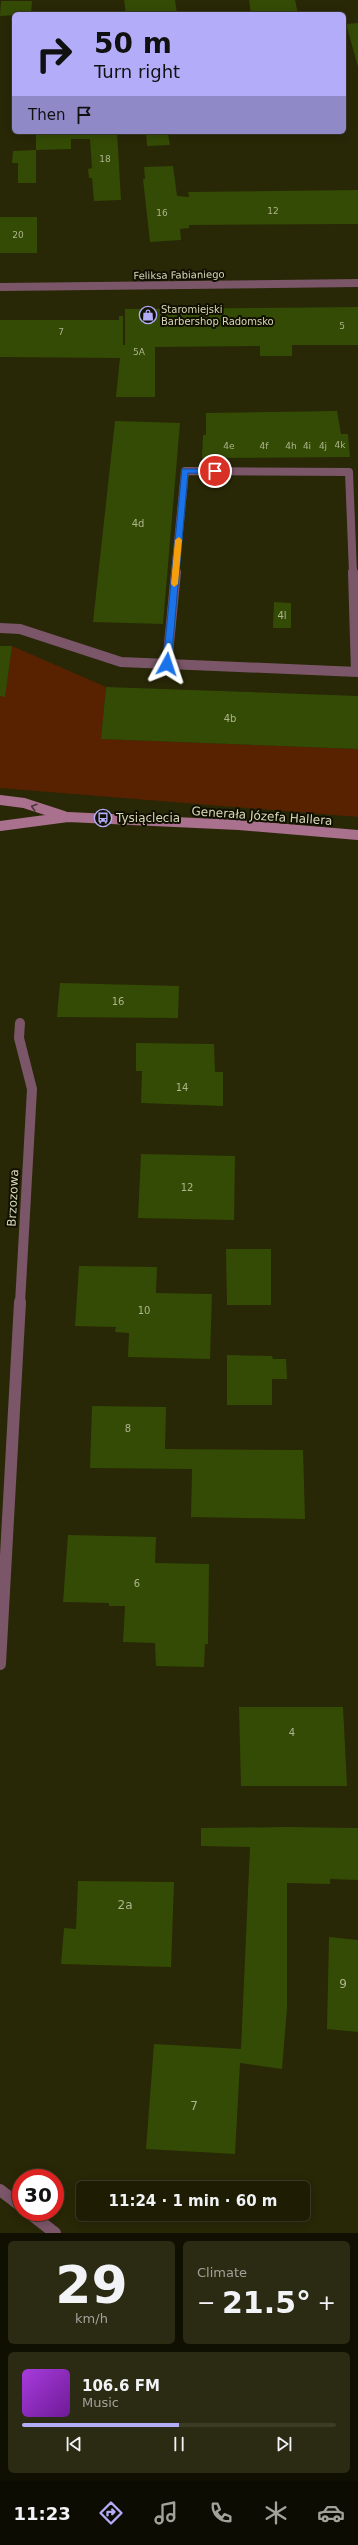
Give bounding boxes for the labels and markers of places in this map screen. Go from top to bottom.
place label: Staromiejski Barbershop Radomsko [161,304,274,327]
shop icon: Staromiejski Barbershop Radomsko [138,305,158,325]
pin [198,454,232,488]
bus stop icon: Tysiąclecia [93,808,113,828]
place label: Tysiąclecia [115,811,180,825]

